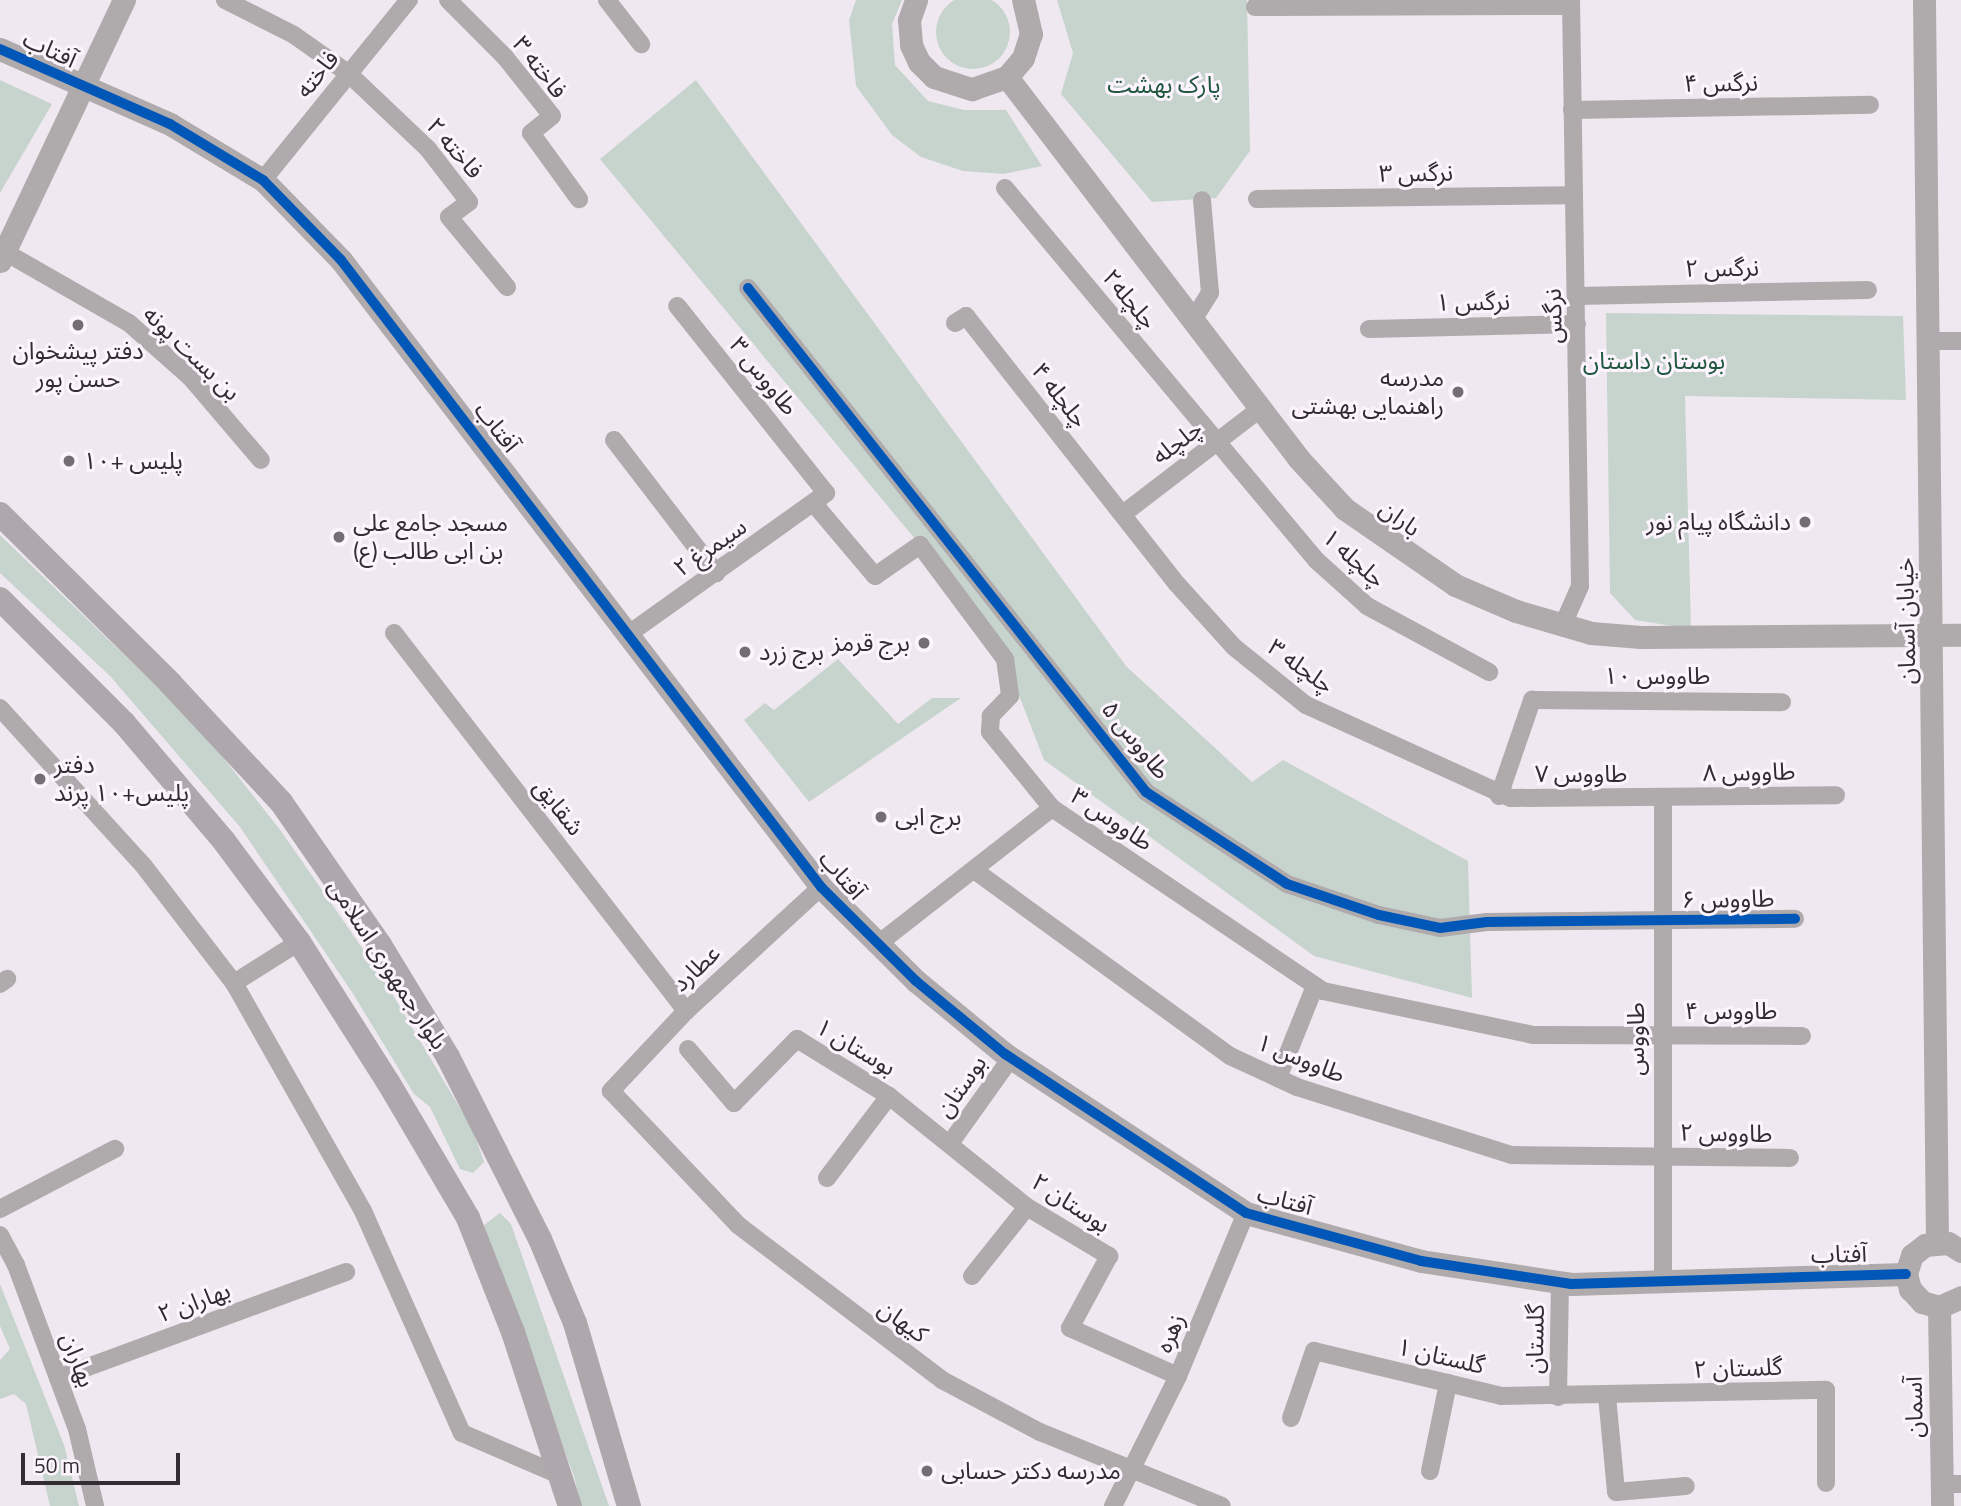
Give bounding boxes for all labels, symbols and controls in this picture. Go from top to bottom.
street label: آفتاب [18,24,82,74]
street label: فاخته ۳ [507,30,573,104]
street label: فاخته [289,45,345,103]
street label: نرگس ۴ [1684,68,1758,98]
park label: پارک بهشت [1107,71,1221,99]
street label: فاخته ۲ [421,112,489,184]
street label: نرگس ۳ [1379,158,1453,188]
street label: نرگس ۲ [1685,253,1759,283]
street label: چلچله۲ [1097,263,1163,335]
street label: نرگس ۱ [1436,287,1510,317]
street label: نرگس [1538,288,1568,344]
street label: بن بست پونه [137,299,247,407]
marker: دفتر پیشخوان حسن پور [70,317,86,333]
street label: طاووس ۳ [724,331,804,421]
place label: دفتر پیشخوان حسن پور [12,337,144,393]
park label: بوستان داستان [1583,347,1725,375]
street label: چلچله ۴ [1026,357,1094,433]
place label: مدرسه راهنمایی بهشتی [1291,364,1444,420]
marker: مدرسه راهنمایی بهشتی [1450,384,1466,400]
street label: آفتاب [468,396,526,458]
street label: چلچله [1146,414,1208,470]
place label: پلیس +۱۰ [83,447,183,475]
marker: پلیس +۱۰ [61,453,77,469]
street label: باران [1374,493,1426,543]
place label: دانشگاه پیام نور [1646,508,1791,536]
place label: مسجد جامع علی بن ابی طالب (ع) [353,509,508,565]
street label: سیمرغ ۲ [668,512,752,582]
marker: دانشگاه پیام نور [1797,514,1813,530]
street label: چلچله ۱ [1317,522,1391,594]
marker: مسجد جامع علی بن ابی طالب (ع) [331,529,347,545]
street label: خیابان آسمان [1890,557,1922,685]
place label: برج قرمز [832,629,910,657]
street label: چلچله ۳ [1262,632,1340,700]
marker: برج قرمز [916,635,932,651]
place label: برج زرد [759,638,824,666]
marker: برج زرد [737,644,753,660]
street label: طاووس ۱۰ [1604,662,1710,690]
street label: طاووس ۵ [1096,695,1176,785]
place label: دفتر پلیس+۱۰ پرند [54,751,189,807]
street label: طاووس ۸ [1702,757,1796,787]
street label: طاووس ۷ [1535,760,1627,788]
marker: دفتر پلیس+۱۰ پرند [32,771,48,787]
street label: شقایق [528,773,590,841]
street label: طاووس ۳ [1066,781,1158,857]
place label: برج ابی [895,803,961,831]
marker: برج ابی [873,809,889,825]
street label: آفتاب [813,844,871,906]
street label: بلوار جمهوری اسلامی [322,873,454,1055]
street label: طاووس ۶ [1681,884,1775,914]
street label: عطارد [666,938,726,998]
street label: طاووس ۴ [1685,997,1777,1025]
street label: طاووس [1622,1002,1650,1076]
street label: بوستان ۱ [811,1012,901,1082]
street label: طاووس ۱ [1253,1027,1349,1089]
street label: بوستان [929,1049,993,1123]
street label: طاووس ۲ [1679,1118,1773,1148]
street label: بوستان ۲ [1026,1167,1116,1239]
street label: آفتاب [1254,1179,1316,1221]
street label: آفتاب [1811,1239,1867,1269]
street label: بهاران ۲ [154,1276,234,1328]
street label: کیهان [873,1293,933,1349]
street label: گلستان [1520,1304,1550,1374]
street label: زهره [1149,1309,1191,1357]
street label: بهاران [55,1329,101,1391]
street label: گلستان ۱ [1394,1332,1488,1380]
street label: گلستان ۲ [1693,1352,1783,1384]
street label: آسمان [1899,1376,1929,1438]
scale bar [24,1440,184,1484]
text: 50 m [34,1449,80,1481]
place label: مدرسه دکتر حسابی [941,1457,1121,1485]
marker: مدرسه دکتر حسابی [919,1463,935,1479]

